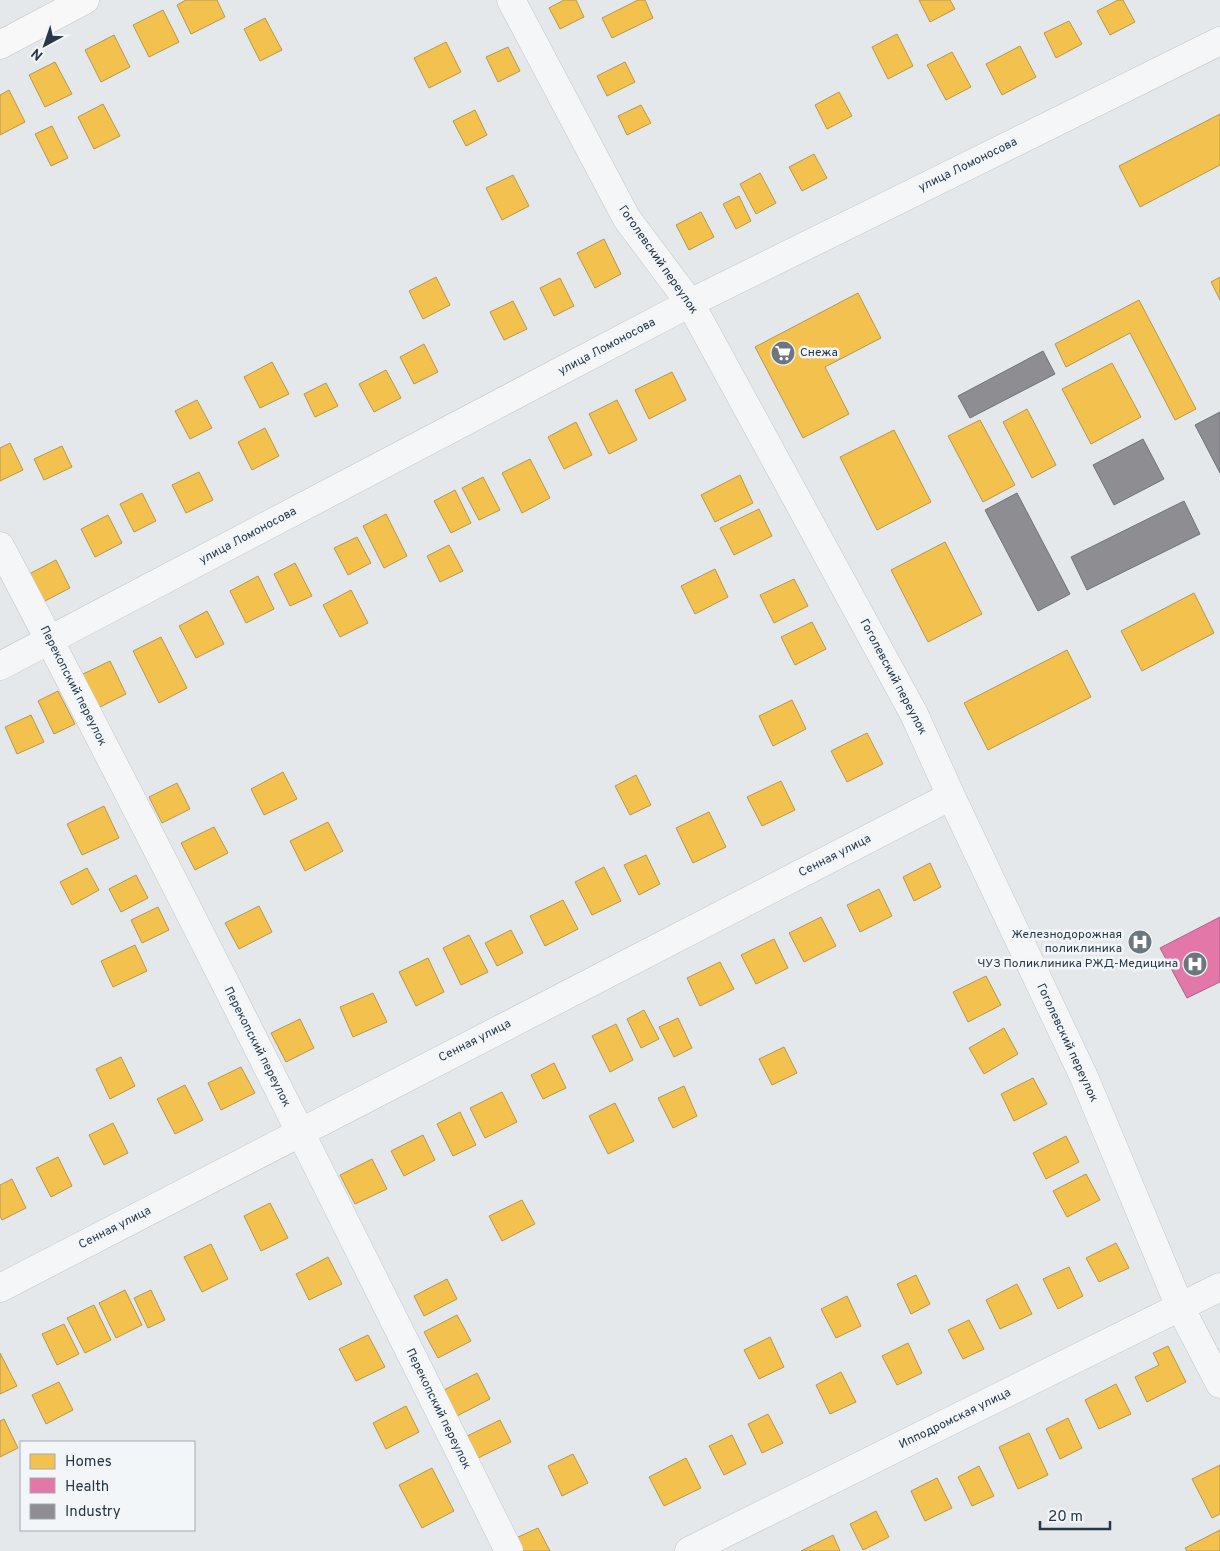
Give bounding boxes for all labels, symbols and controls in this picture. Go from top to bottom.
north arrow [20,20,70,70]
text: N [28,44,47,64]
street label: улица Ломоносова [916,134,1020,196]
street label: Гоголевский переулок [614,203,702,318]
street label: улица Ломоносова [555,315,659,379]
supermarket icon: Снежа [770,340,796,366]
place label: Снежа [800,345,838,361]
street label: улица Ломоносова [196,504,300,568]
street label: Гоголевский переулок [856,616,930,738]
street label: Перекопский переулок [36,623,110,749]
street label: Сенная улица [796,831,874,881]
place label: Железнодорожная поликлиника [1012,927,1122,957]
hospital icon: Железнодорожная поликлиника [1127,929,1153,955]
hospital icon: ЧУЗ Поликлиника РЖД-Медицина [1182,951,1208,977]
place label: ЧУЗ Поликлиника РЖД-Медицина [977,956,1178,972]
street label: Гоголевский переулок [1032,981,1102,1105]
street label: Перекопский переулок [220,984,294,1110]
street label: Сенная улица [436,1016,514,1066]
street label: Сенная улица [76,1203,154,1253]
street label: Перекопский переулок [402,1346,474,1472]
street label: Ипподромская улица [896,1385,1014,1453]
legend [20,1441,195,1531]
text: Homes [65,1453,112,1472]
text: Health [65,1478,109,1497]
scale bar [1040,1498,1110,1530]
text: Industry [65,1503,121,1522]
text: 20 m [1048,1508,1083,1527]

